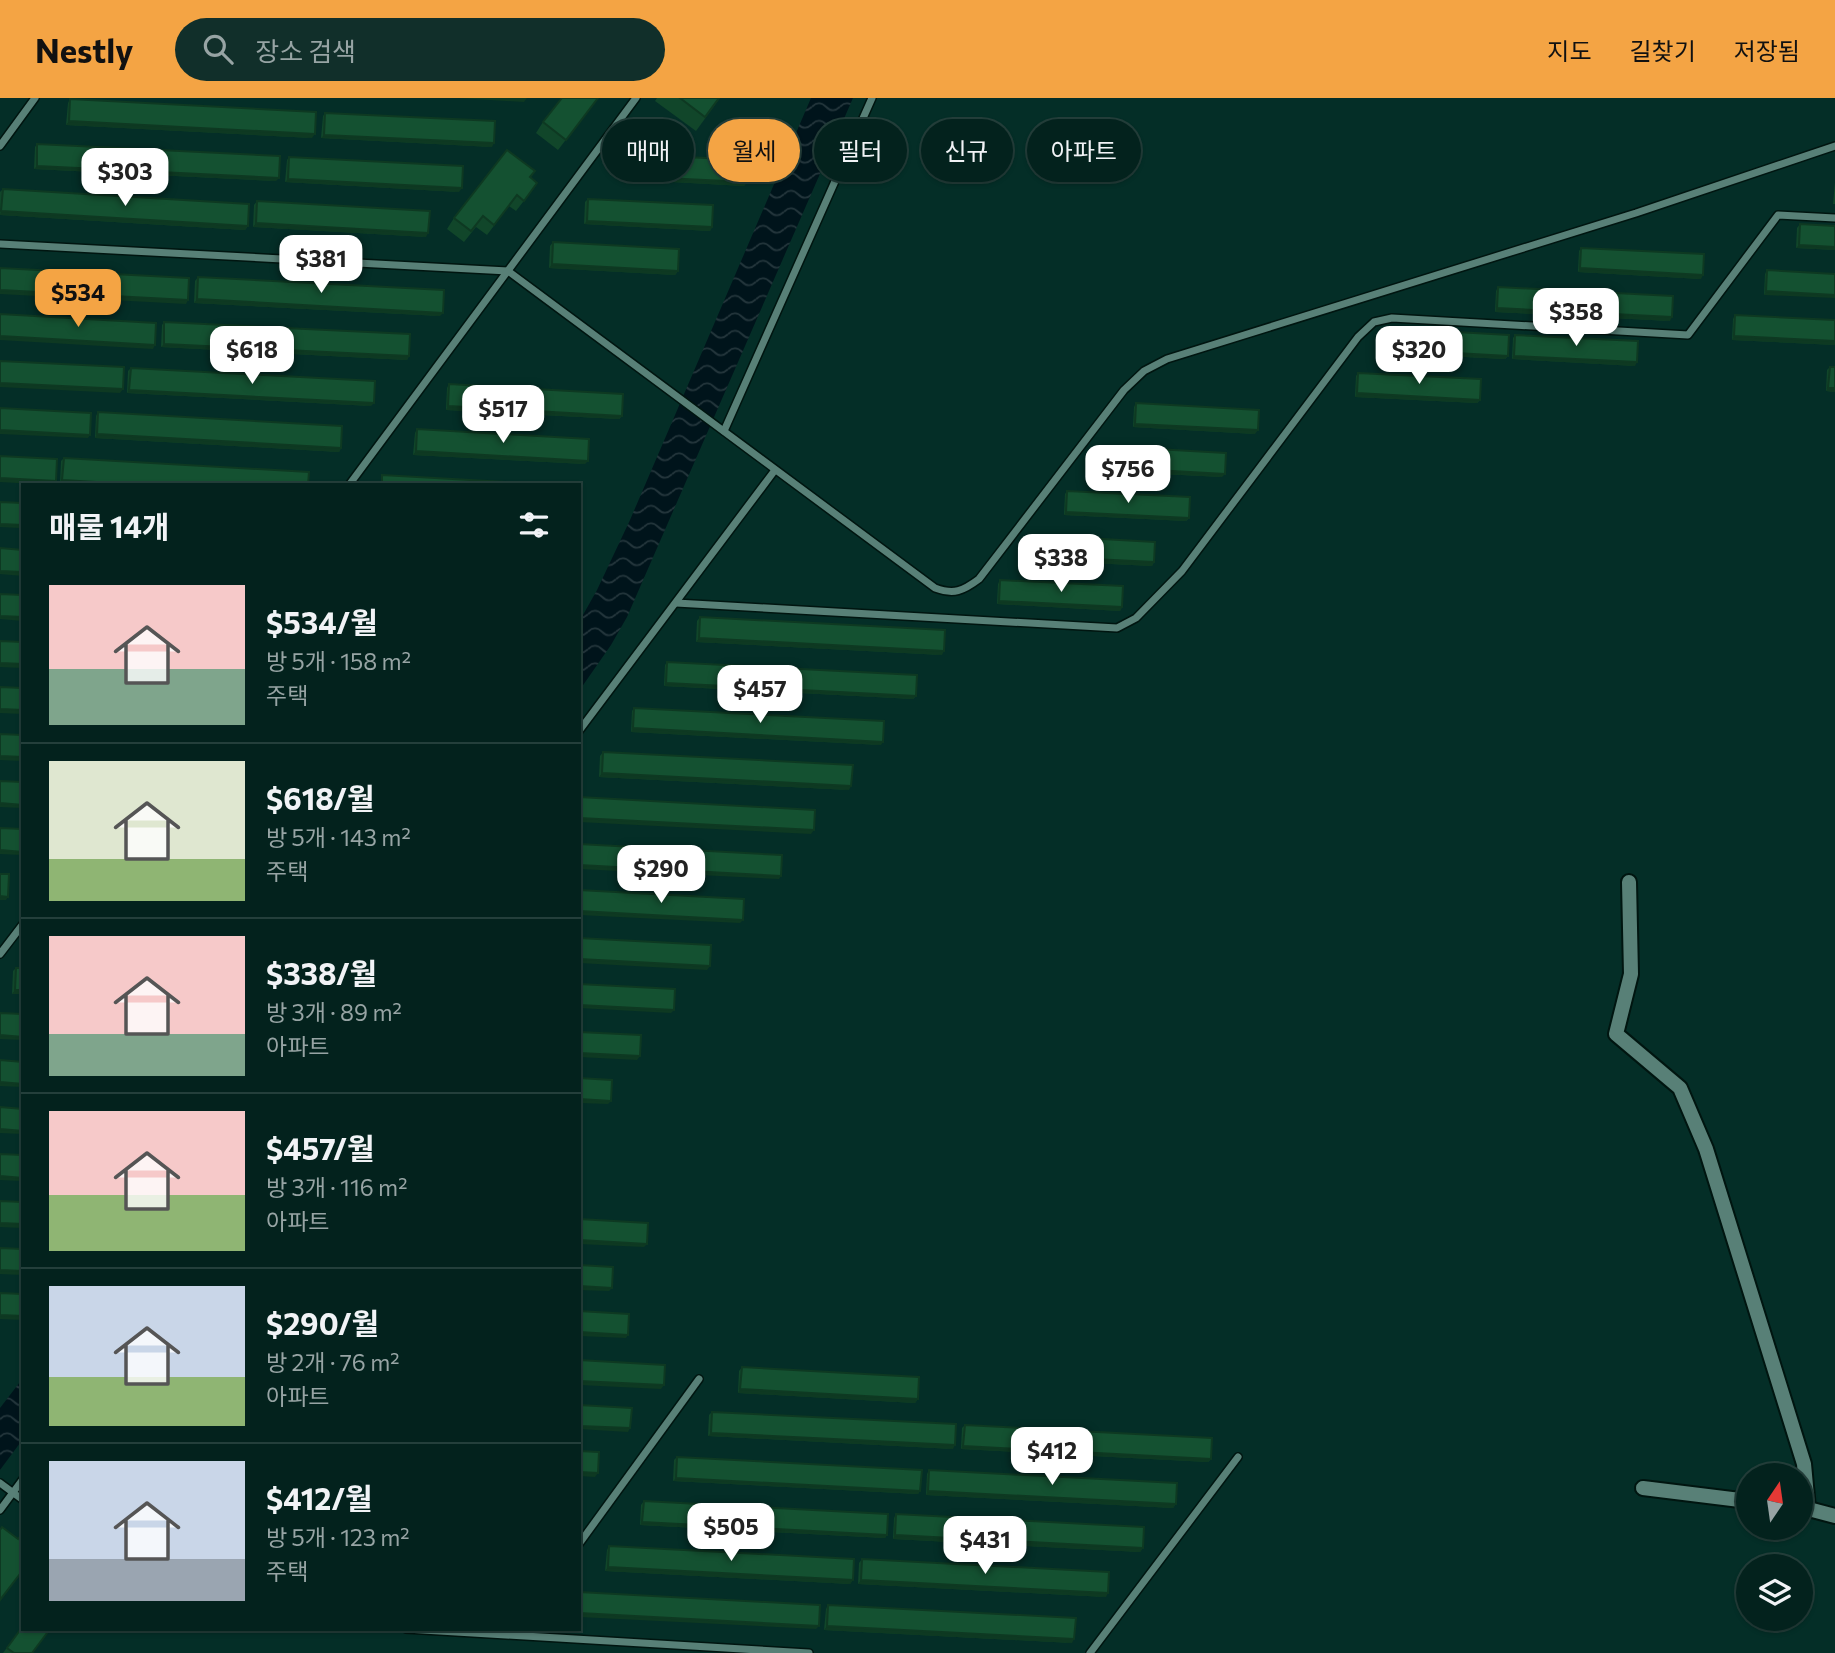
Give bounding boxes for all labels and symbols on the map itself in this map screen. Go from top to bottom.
pin: $303 [84,148,166,208]
pin: $381 [280,236,362,295]
pin: $534 [37,270,119,329]
pin: $358 [1535,288,1617,348]
pin: $618 [211,327,293,386]
pin: $320 [1378,327,1460,386]
pin: $517 [462,386,544,445]
pin: $756 [1087,446,1169,505]
pin: $338 [1020,534,1102,594]
pin: $457 [719,666,801,725]
pin: $290 [620,846,702,905]
pin: $412 [1011,1428,1093,1487]
north arrow [1736,1463,1813,1540]
pin: $505 [690,1504,772,1563]
pin: $431 [944,1516,1026,1576]

